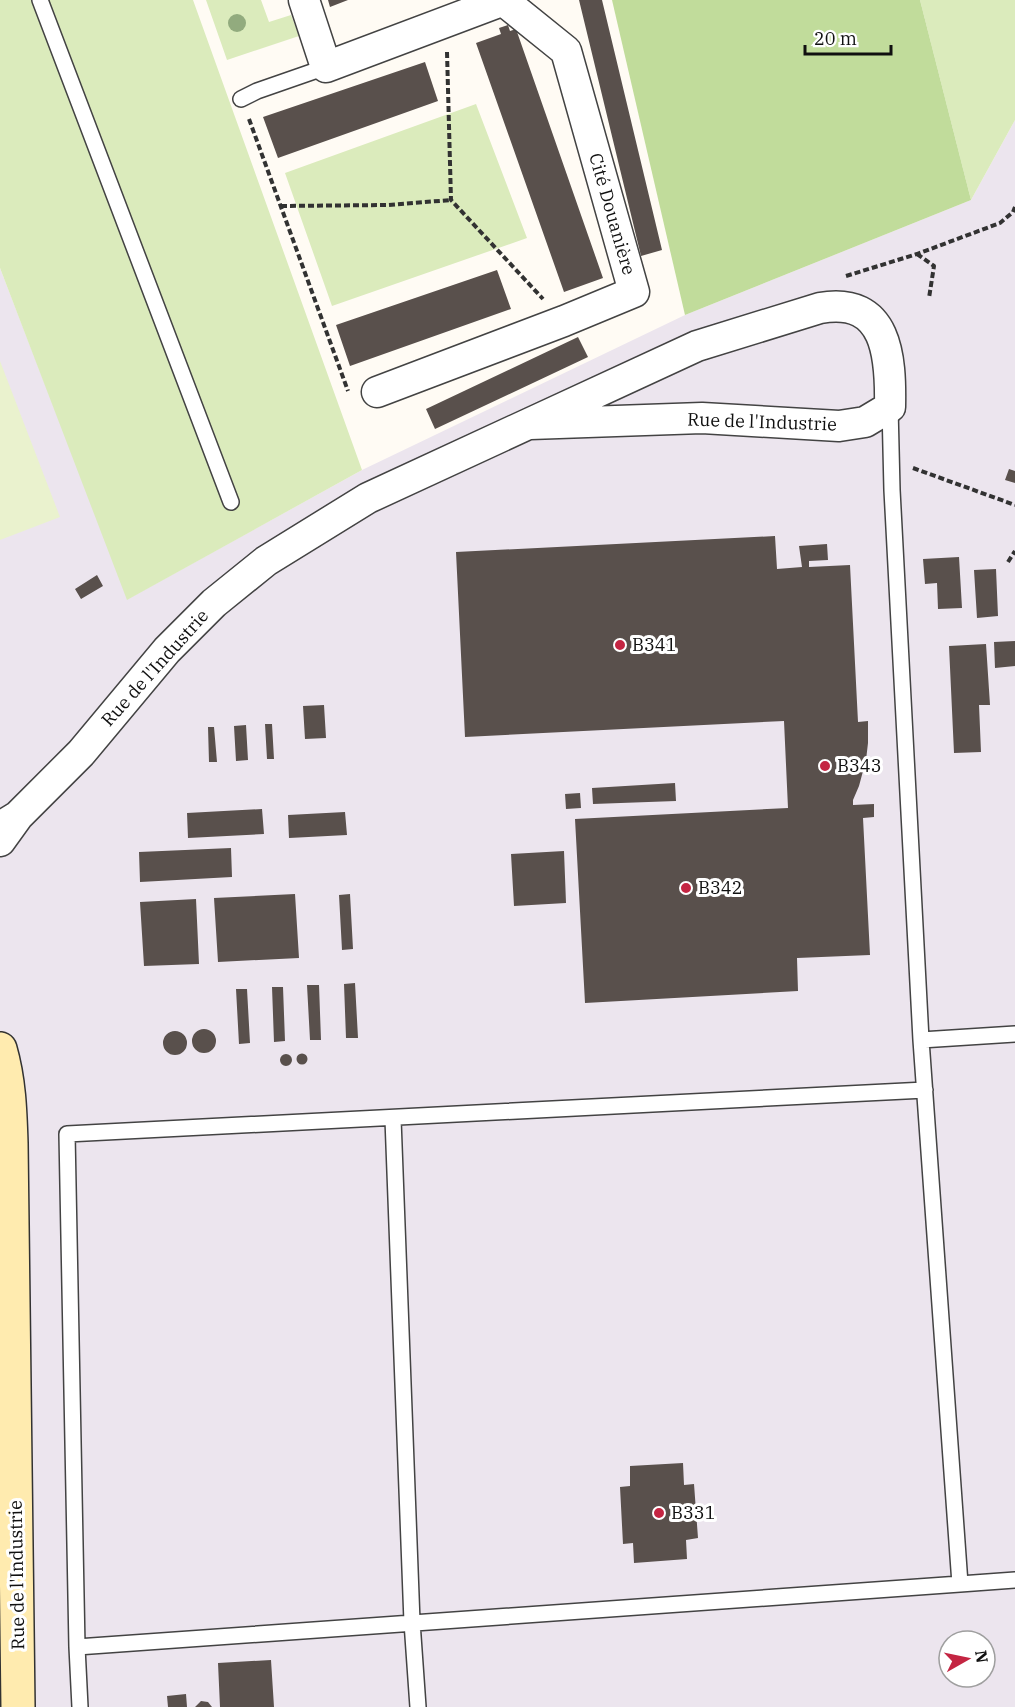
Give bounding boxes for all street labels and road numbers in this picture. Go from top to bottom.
street label: Cité Douanière [584,150,641,278]
street label: Rue de l'Industrie [687,407,837,436]
street label: Rue de l'Industrie [96,604,213,731]
street label: Rue de l'Industrie [4,1500,29,1650]

